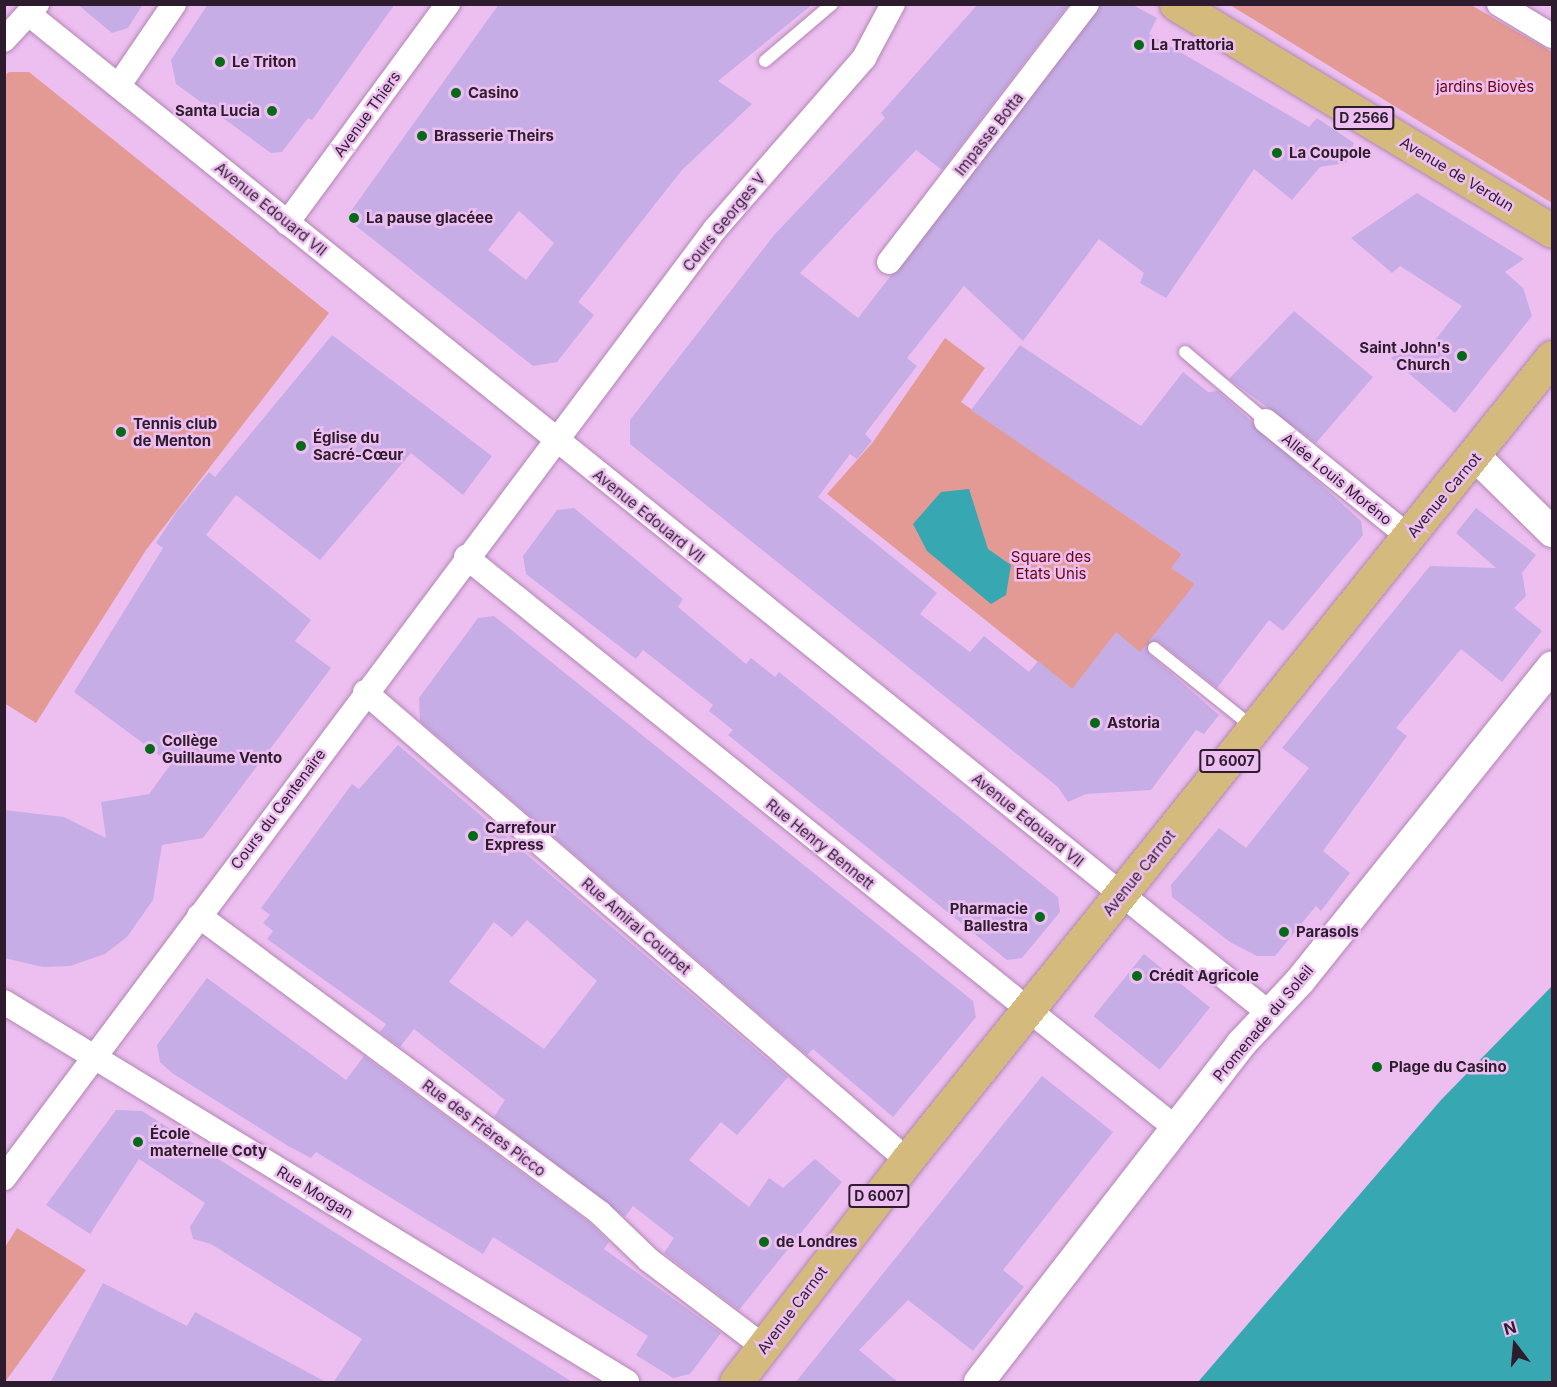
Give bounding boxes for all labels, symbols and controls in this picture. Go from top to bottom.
place label: La Trattoria [1151,36,1234,54]
marker: La Trattoria [1132,38,1146,52]
place label: Le Triton [232,53,296,71]
marker: Le Triton [213,55,227,69]
street label: Avenue Thiers [330,68,404,160]
park label: jardins Biovès [1436,78,1534,96]
place label: Casino [468,84,519,102]
marker: Casino [449,86,463,100]
street label: Impasse Botta [951,89,1027,179]
place label: Santa Lucia [175,102,260,120]
marker: Santa Lucia [265,104,279,118]
road number: D 2566 [1332,107,1396,129]
place label: Brasserie Theirs [434,127,554,145]
marker: Brasserie Theirs [415,129,429,143]
street label: Avenue de Verdun [1397,133,1517,215]
place label: La Coupole [1289,144,1371,162]
marker: La Coupole [1270,146,1284,160]
street label: Avenue Edouard VII [211,158,331,260]
street label: Cours Georges V [679,169,769,275]
place label: La pause glacéee [366,209,493,227]
marker: La pause glacéee [347,211,361,225]
place label: Saint John's Church [1359,338,1450,373]
marker: Saint John's Church [1455,349,1469,363]
place label: Tennis club de Menton [133,414,217,449]
marker: Tennis club de Menton [114,425,128,439]
place label: Église du Sacré-Cœur [313,428,403,463]
street label: Allée Louis Moréno [1278,429,1396,529]
marker: Église du Sacré-Cœur [294,439,308,453]
street label: Avenue Carnot [1403,449,1485,541]
street label: Avenue Edouard VII [589,465,709,567]
park label: Square des Etats Unis [1011,547,1091,582]
place label: Astoria [1107,714,1160,732]
marker: Astoria [1088,716,1102,730]
place label: Collège Guillaume Vento [162,731,282,766]
marker: Collège Guillaume Vento [143,742,157,756]
street label: Cours du Centenaire [227,745,329,873]
road number: D 6007 [1198,750,1262,772]
street label: Avenue Edouard VII [968,769,1088,871]
street label: Rue Henry Bennett [763,795,877,893]
place label: Carrefour Express [485,818,556,853]
street label: Avenue Carnot [1099,827,1179,919]
marker: Carrefour Express [466,829,480,843]
street label: Rue Amiral Courbet [578,874,694,978]
place label: Pharmacie Ballestra [950,899,1028,934]
marker: Pharmacie Ballestra [1033,910,1047,924]
place label: Parasols [1296,923,1359,941]
marker: Parasols [1277,925,1291,939]
street label: Promenade du Soleil [1209,961,1317,1085]
place label: Crédit Agricole [1149,967,1259,985]
marker: Crédit Agricole [1130,969,1144,983]
place label: Plage du Casino [1389,1058,1507,1076]
marker: Plage du Casino [1370,1060,1384,1074]
street label: Rue des Frères Picco [419,1076,549,1180]
place label: École maternelle Coty [150,1124,267,1159]
marker: École maternelle Coty [131,1135,145,1149]
street label: Rue Morgan [274,1162,356,1222]
road number: D 6007 [848,1185,910,1207]
place label: de Londres [776,1233,857,1251]
marker: de Londres [757,1235,771,1249]
street label: Avenue Carnot [753,1263,831,1357]
north arrow [1485,1315,1545,1375]
text: N [1501,1316,1519,1339]

